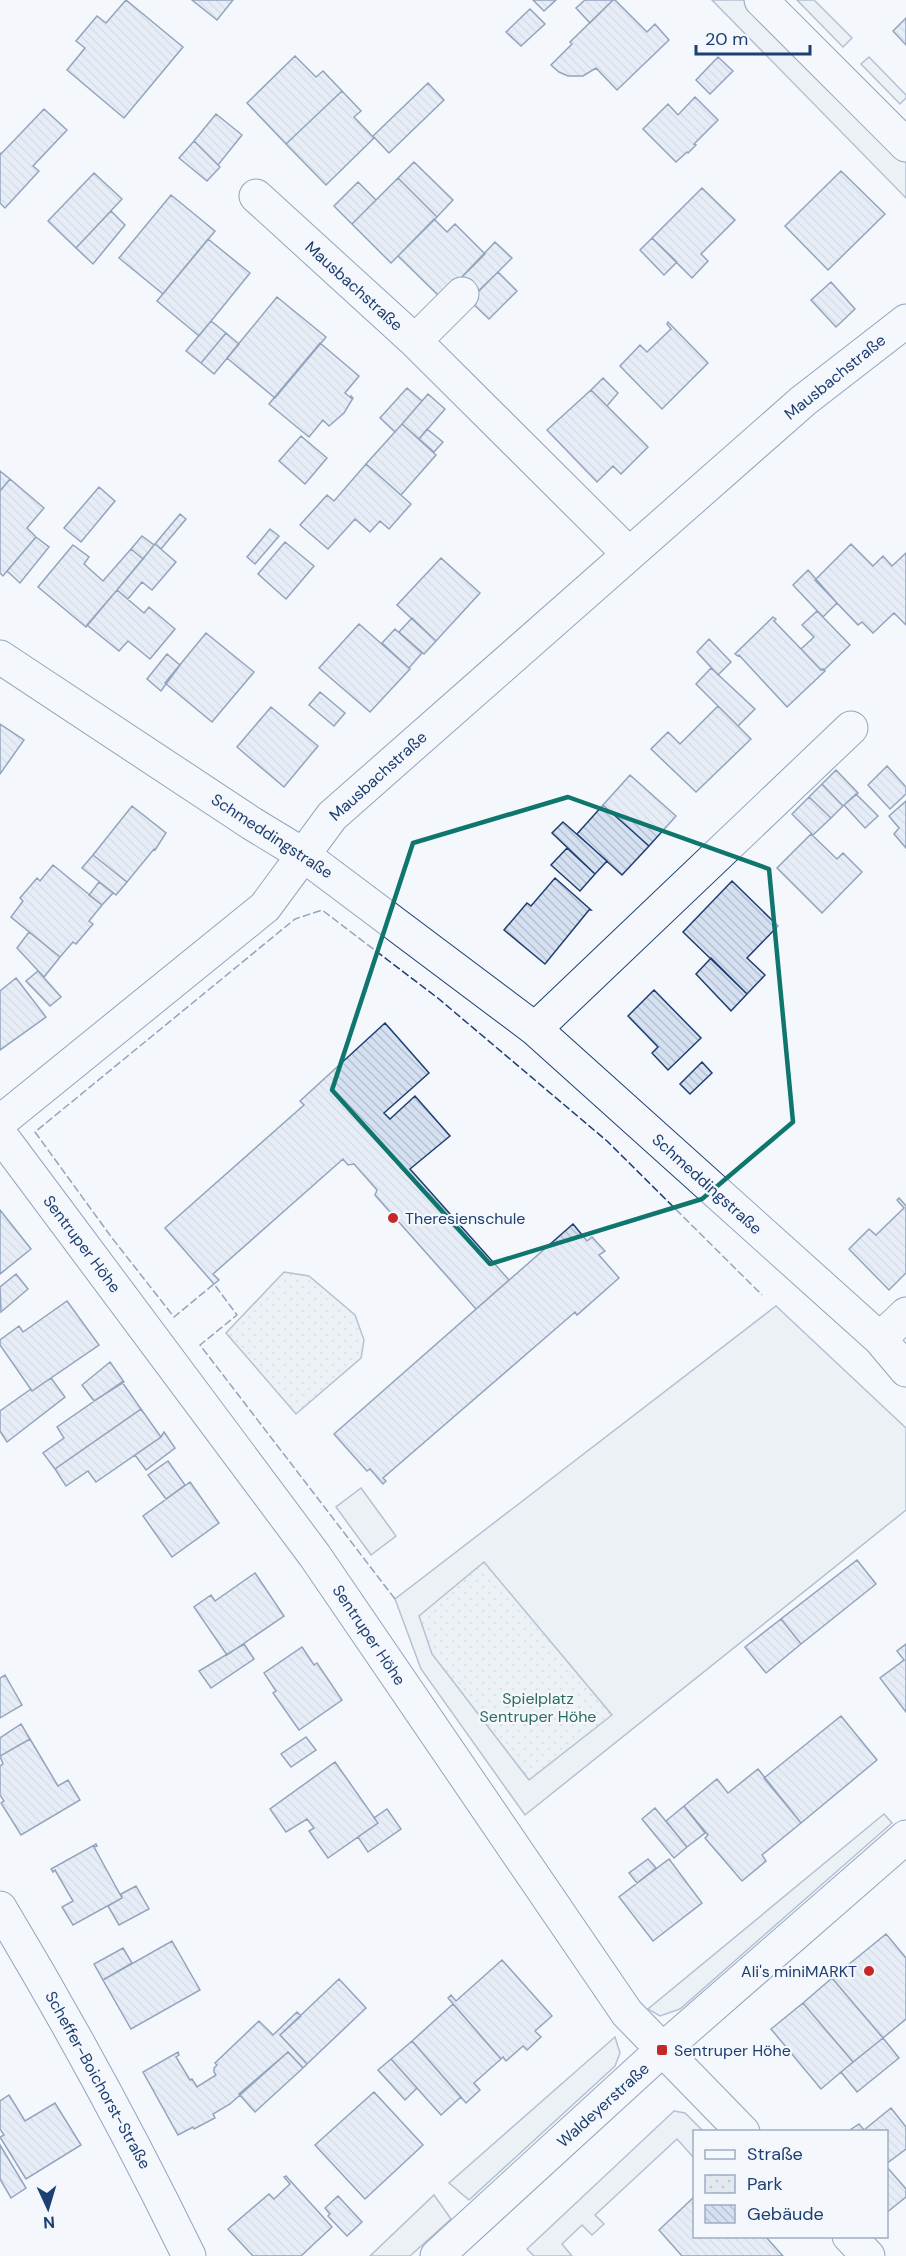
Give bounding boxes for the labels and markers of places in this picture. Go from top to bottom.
place label: Theresienschule [405,1208,525,1229]
marker: Theresienschule [386,1211,400,1225]
place label: Ali's miniMARKT [741,1961,857,1982]
marker: Ali's miniMARKT [862,1964,876,1978]
place label: Sentruper Höhe [674,2040,791,2061]
marker: Sentruper Höhe [655,2043,669,2057]

